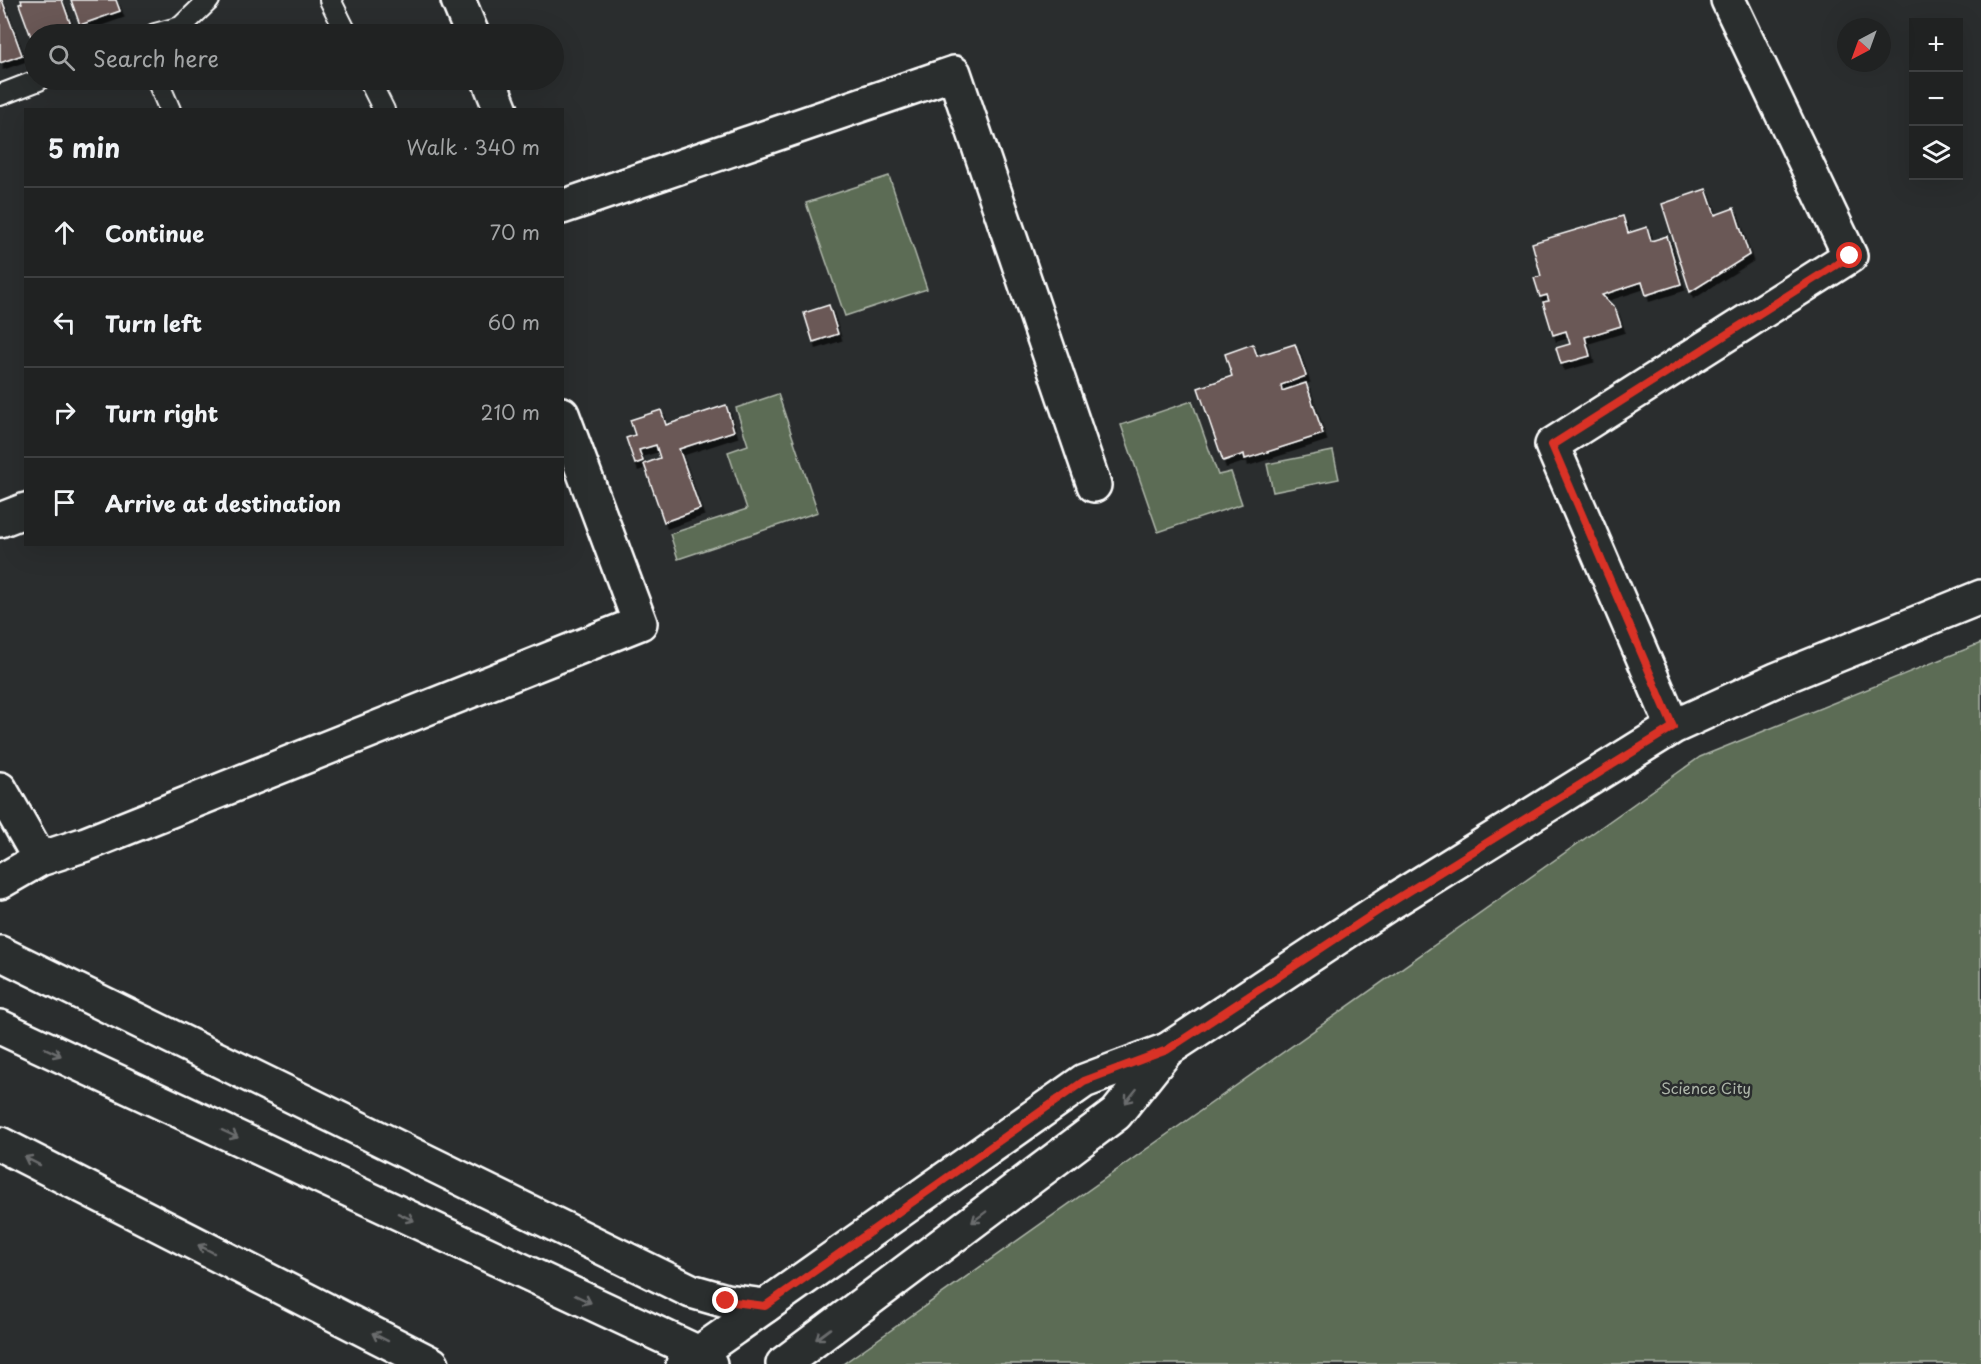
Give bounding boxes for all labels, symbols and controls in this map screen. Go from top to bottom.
north arrow [1837,18,1891,72]
map controls [1909,18,1963,180]
button: + [1909,18,1963,72]
search box [24,24,564,90]
icon: search [45,41,78,74]
text: Search here [93,41,219,74]
button: − [1909,72,1963,126]
button: layers [1909,126,1963,180]
text: 5 min [48,128,120,167]
text: Walk · 340 m [407,132,540,162]
icon: ahead [48,216,81,249]
text: Continue [105,216,204,249]
text: 70 m [490,217,540,247]
route start [1836,242,1862,268]
icon: left [48,306,81,339]
text: Turn left [105,306,202,339]
text: 60 m [488,307,540,337]
icon: right [48,396,81,429]
text: Turn right [105,396,218,429]
text: 210 m [481,397,540,427]
icon: arrive [48,486,81,519]
text: Arrive at destination [105,486,341,519]
one-way arrow [44,1047,62,1058]
park label: Science City [1661,1076,1751,1099]
one-way arrow [1124,1088,1137,1104]
one-way arrow [220,1129,238,1141]
one-way arrow [24,1155,42,1166]
one-way arrow [971,1210,987,1223]
one-way arrow [397,1211,415,1223]
one-way arrow [198,1243,215,1255]
route end [712,1287,738,1313]
one-way arrow [574,1293,592,1305]
one-way arrow [816,1328,832,1341]
one-way arrow [371,1331,389,1343]

